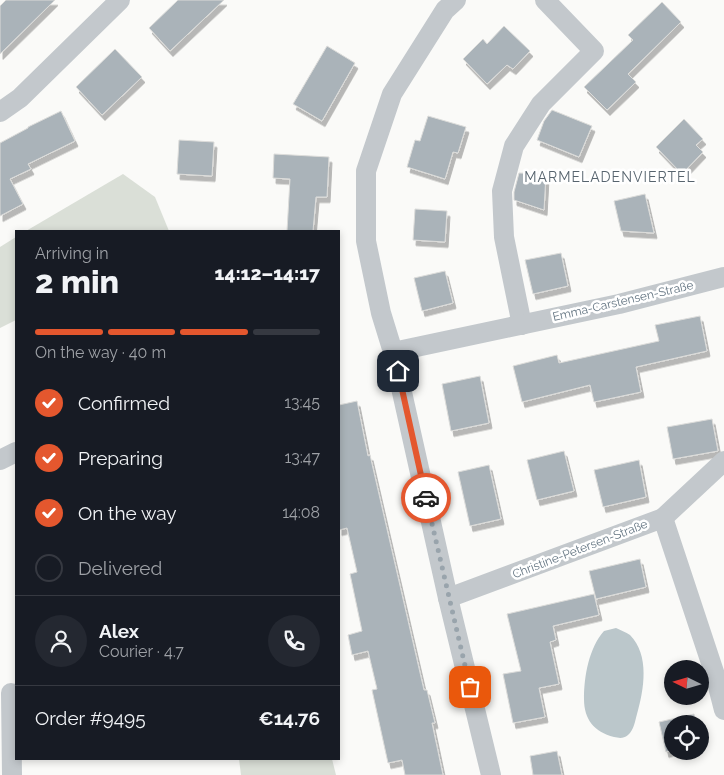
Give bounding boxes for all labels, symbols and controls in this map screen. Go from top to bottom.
district label: MARMELADENVIERTEL [524,169,696,185]
text: Arriving in [35,244,109,263]
text: 14:12–14:17 [215,262,320,284]
text: 2 min [35,263,119,300]
street label: Emma-Carstensen-Straße [551,278,695,324]
text: On the way · 40 m [35,343,166,362]
pin [377,350,419,392]
icon: home [384,357,412,385]
icon: check [35,389,63,417]
text: Confirmed [78,392,170,414]
text: 13:45 [284,393,320,412]
icon: check [35,444,63,472]
text: Preparing [78,447,163,469]
text: 13:47 [284,448,320,467]
courier [401,473,451,523]
icon: car [412,484,440,512]
icon: check [35,499,63,527]
text: On the way [78,502,177,524]
text: 14:08 [282,503,320,522]
street label: Christine-Petersen-Straße [510,517,650,581]
text: Delivered [78,557,162,579]
button: person [35,615,87,667]
button: phone [268,615,320,667]
text: Alex [99,620,139,642]
text: Courier · 4.7 [99,642,184,661]
north arrow [664,660,709,705]
map controls [664,660,709,760]
pin [449,666,491,708]
icon: bag [456,673,484,701]
text: Order #9495 [35,707,146,729]
text: €14.76 [259,707,320,729]
button: locate [664,715,709,760]

